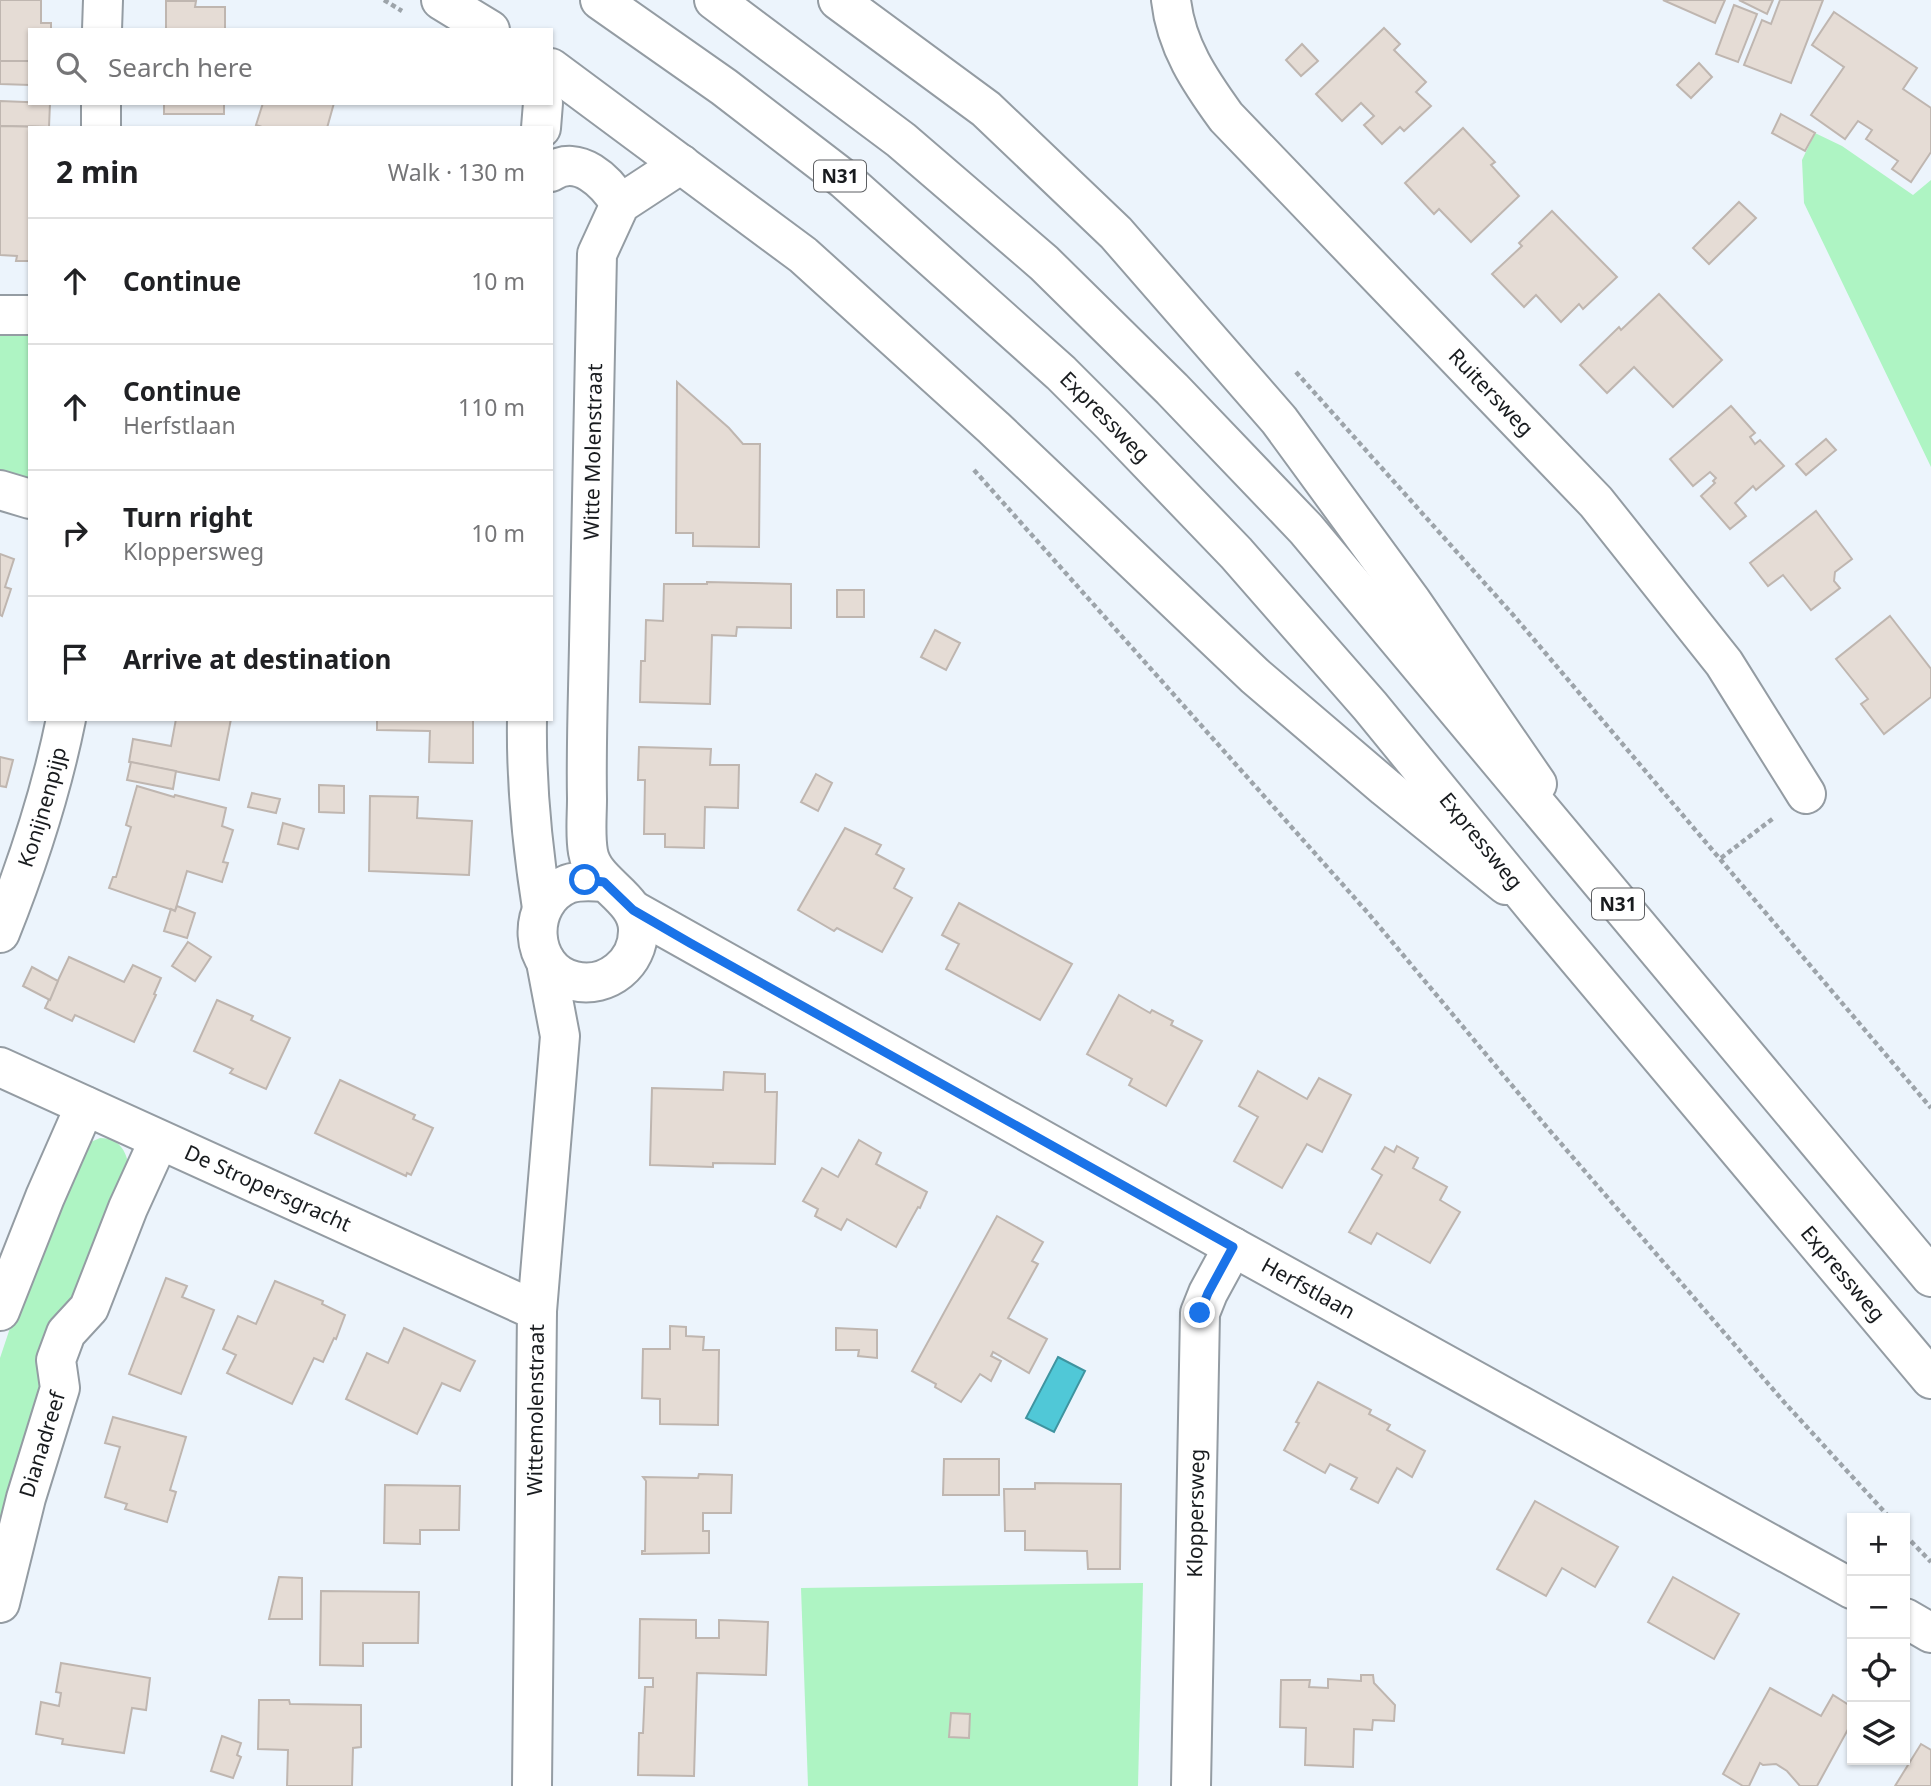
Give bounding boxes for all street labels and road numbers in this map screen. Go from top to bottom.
road number: N31 [814,160,866,192]
street label: Ruitersweg [1443,342,1540,442]
street label: Witte Molenstraat [576,363,608,540]
street label: Expressweg [1054,365,1157,468]
street label: Konijnenpijp [11,744,72,871]
street label: Expressweg [1434,786,1529,895]
road number: N31 [1592,888,1644,920]
street label: De Stropersgracht [180,1138,356,1238]
street label: Expressweg [1795,1219,1892,1327]
street label: Herfstlaan [1257,1250,1360,1325]
street label: Wittemolenstraat [520,1324,550,1496]
street label: Dianadreef [12,1386,72,1501]
street label: Kloppersweg [1180,1448,1210,1578]

